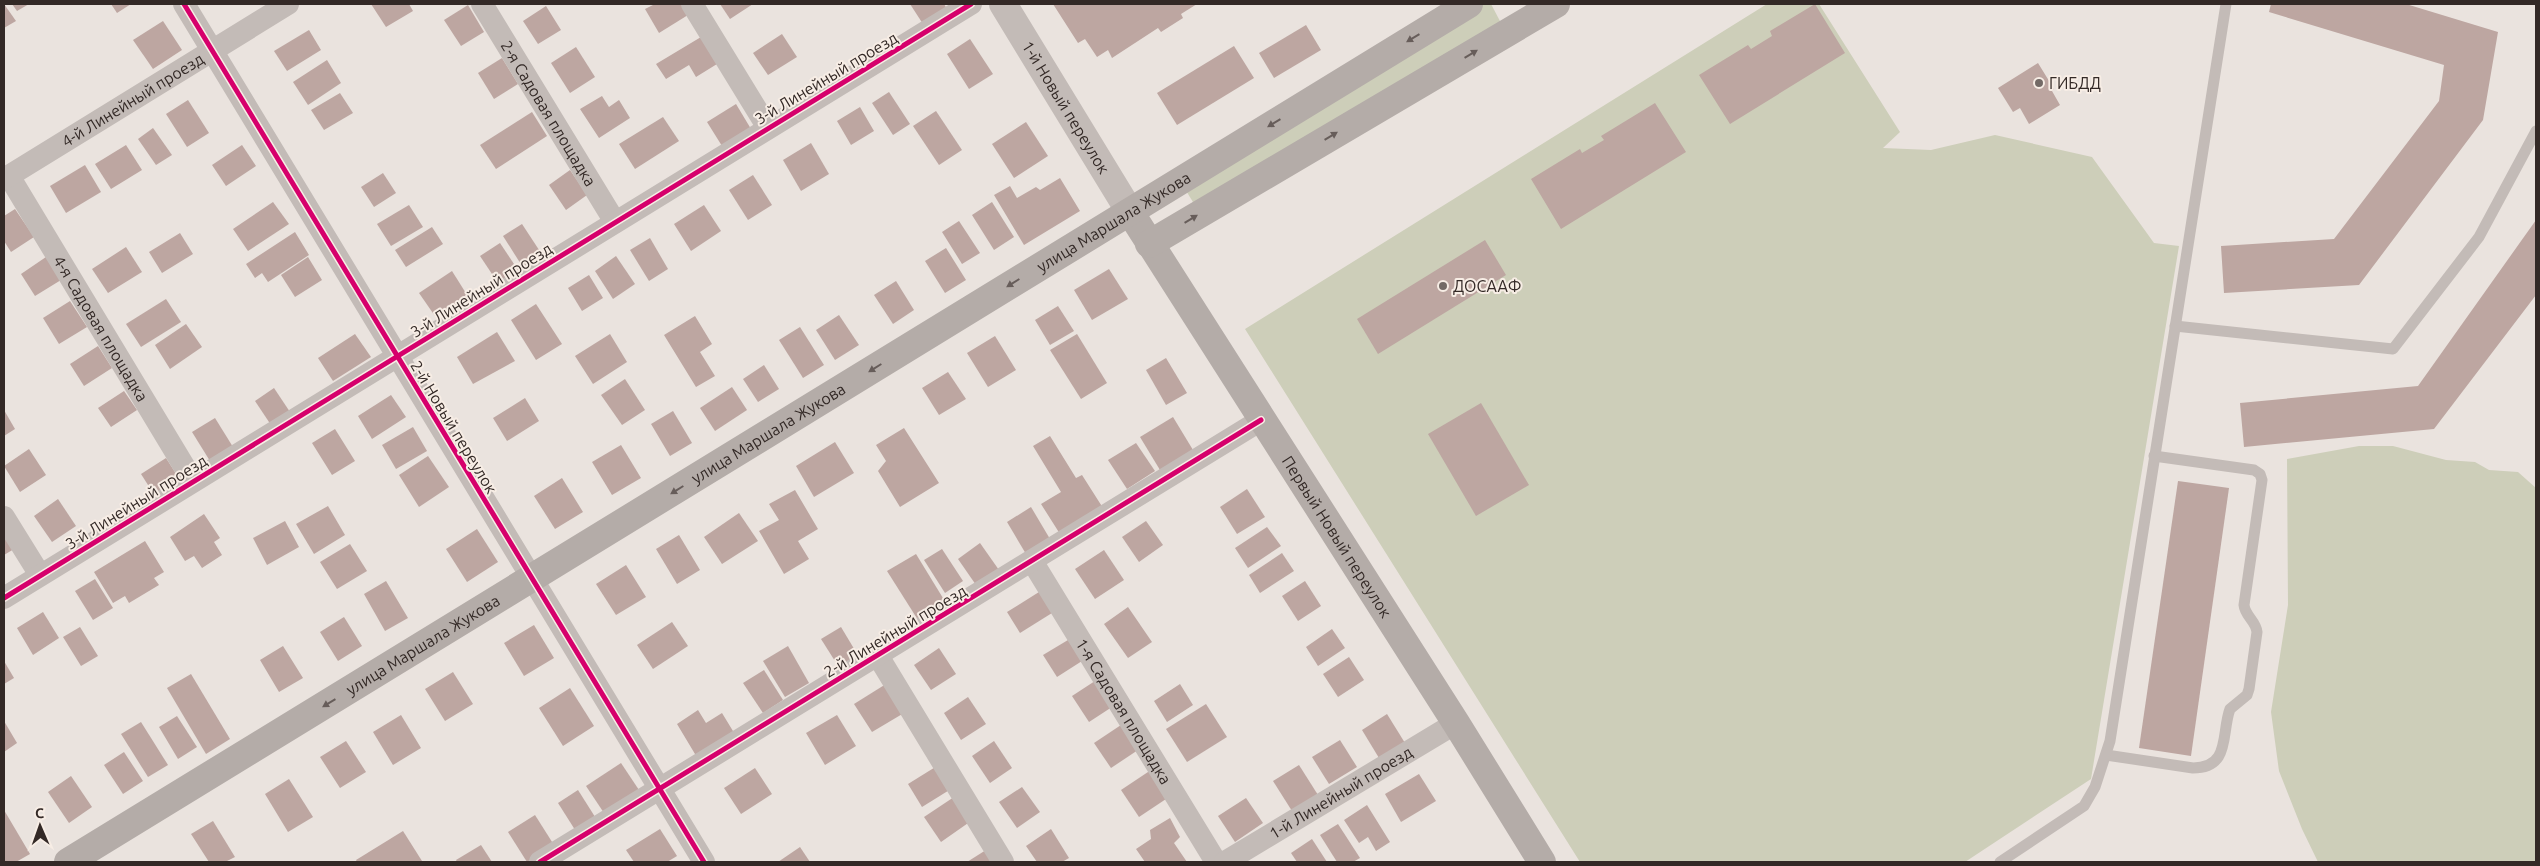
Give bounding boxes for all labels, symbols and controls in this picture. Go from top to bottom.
street label: 3-й Линейный проезд [751,28,901,128]
one-way arrow [1406,34,1419,43]
street label: 2-я Cадовая площадка [497,37,600,189]
street label: 1-й Новый переулок [1019,38,1113,177]
street label: 4-й Линейный проезд [58,49,207,150]
one-way arrow [1465,49,1478,58]
place label: ГИБДД [2049,74,2101,92]
marker: ГИБДД [2033,77,2045,89]
one-way arrow [1268,118,1281,127]
one-way arrow [1325,132,1338,141]
street label: улица Маршала Жукова [1033,168,1194,276]
one-way arrow [1185,214,1198,223]
street label: 3-й Линейный проезд [407,239,555,341]
street label: 4-я Садовая площадка [50,252,152,405]
place label: ДОСААФ [1453,277,1522,295]
one-way arrow [1007,279,1020,288]
marker: ДОСААФ [1437,280,1449,292]
street label: 2-й Новый переулок [407,357,501,497]
one-way arrow [868,364,881,373]
street label: улица Маршала Жукова [688,379,848,487]
street label: 3-й Линейный проезд [62,451,210,553]
street label: Первый Новый переулок [1279,452,1395,621]
one-way arrow [670,485,683,494]
street label: 2-й Линейный проезд [820,581,970,681]
street label: улица Маршала Жукова [343,591,503,699]
street label: 1-я Садовая площадка [1072,635,1175,787]
one-way arrow [323,698,336,707]
street label: 1-й Линейный проезд [1266,743,1415,842]
north arrow [15,801,65,851]
text: С [35,805,44,821]

